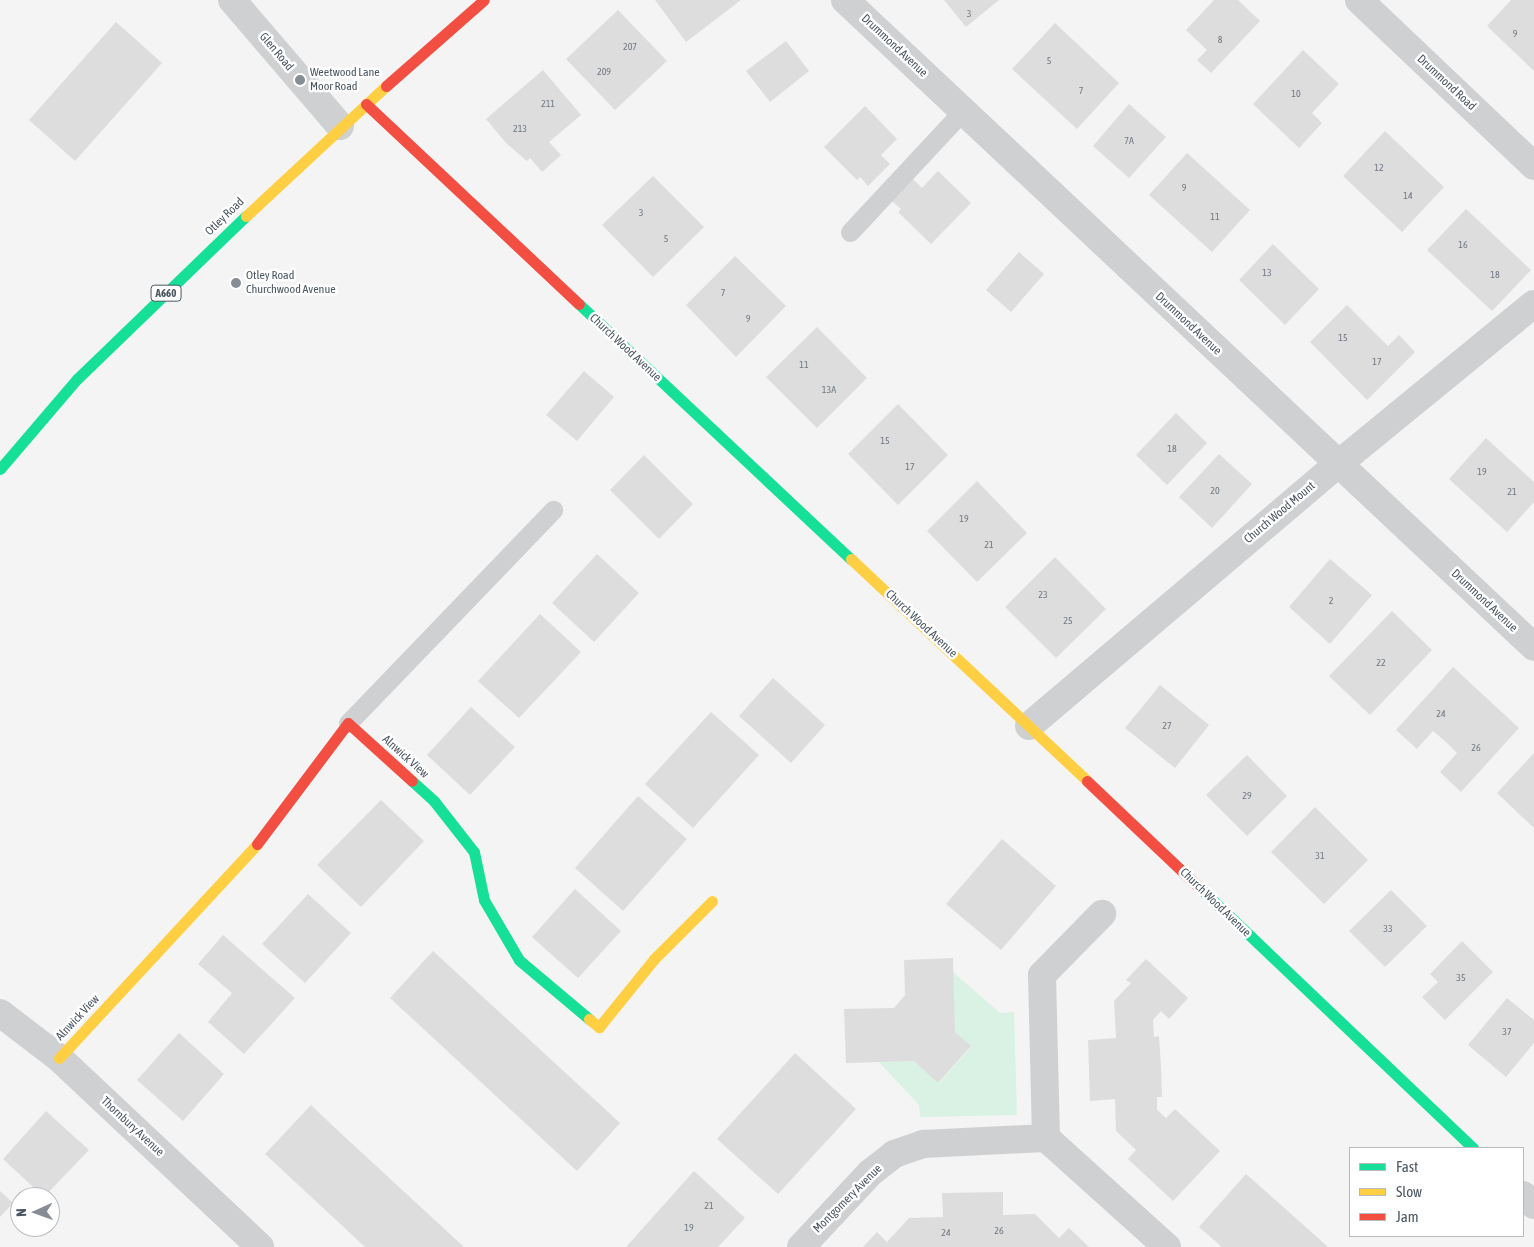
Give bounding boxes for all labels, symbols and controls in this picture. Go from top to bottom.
house number: 3 [967,8,971,20]
street label: Drummond Avenue [858,12,930,80]
house number: 9 [1513,28,1517,40]
street label: Glen Road [256,30,296,74]
house number: 8 [1218,34,1222,46]
house number: 207 [623,41,637,53]
street label: Drummond Road [1414,52,1478,114]
house number: 5 [1047,55,1051,67]
place label: Weetwood Lane Moor Road [310,66,380,94]
house number: 209 [597,66,611,78]
marker: Weetwood Lane Moor Road [294,74,306,86]
house number: 7 [1079,85,1083,97]
house number: 10 [1291,88,1301,100]
house number: 211 [541,98,555,110]
house number: 213 [513,123,527,135]
house number: 7A [1124,135,1134,147]
house number: 12 [1374,162,1384,174]
house number: 9 [1182,182,1186,194]
house number: 14 [1403,190,1413,202]
street label: Otley Road [203,195,247,239]
house number: 3 [639,207,643,219]
house number: 11 [1210,211,1220,223]
house number: 5 [664,233,668,245]
house number: 16 [1458,239,1468,251]
house number: 13 [1262,267,1272,279]
place label: Otley Road Churchwood Avenue [246,269,336,297]
house number: 18 [1490,269,1500,281]
marker: Otley Road Churchwood Avenue [230,277,242,289]
road number: A660 [150,284,182,302]
house number: 7 [721,287,725,299]
street label: Drummond Avenue [1152,290,1224,358]
street label: Church Wood Avenue [586,311,664,385]
house number: 9 [746,313,750,325]
house number: 15 [1338,332,1348,344]
house number: 17 [1372,356,1382,368]
house number: 11 [799,359,809,371]
house number: 13A [822,384,836,396]
house number: 15 [880,435,890,447]
house number: 18 [1167,443,1177,455]
house number: 17 [905,461,915,473]
house number: 19 [1477,466,1487,478]
street label: Church Wood Mount [1242,479,1318,547]
house number: 20 [1210,485,1220,497]
house number: 21 [1507,486,1517,498]
house number: 19 [959,513,969,525]
house number: 21 [984,539,994,551]
street label: Drummond Avenue [1448,567,1520,635]
street label: Church Wood Avenue [882,587,960,661]
house number: 23 [1038,589,1048,601]
house number: 2 [1329,595,1333,607]
house number: 25 [1063,615,1073,627]
house number: 22 [1376,657,1386,669]
house number: 24 [1436,708,1446,720]
house number: 27 [1162,720,1172,732]
street label: Alnwick View [379,732,431,782]
house number: 26 [1471,742,1481,754]
house number: 29 [1242,790,1252,802]
house number: 31 [1315,850,1325,862]
street label: Church Wood Avenue [1177,866,1253,940]
house number: 33 [1383,923,1393,935]
house number: 35 [1456,972,1466,984]
street label: Alnwick View [53,992,103,1044]
house number: 37 [1502,1026,1512,1038]
street label: Thornbury Avenue [98,1094,166,1160]
legend [1349,1147,1524,1237]
text: Fast [1396,1158,1418,1175]
street label: Montgomery Avenue [811,1162,885,1236]
text: Slow [1396,1183,1422,1200]
north arrow [10,1187,60,1237]
house number: 21 [704,1200,714,1212]
text: N [13,1208,29,1217]
text: Jam [1396,1208,1419,1225]
house number: 19 [684,1222,694,1234]
house number: 26 [994,1225,1004,1237]
house number: 24 [941,1227,951,1239]

